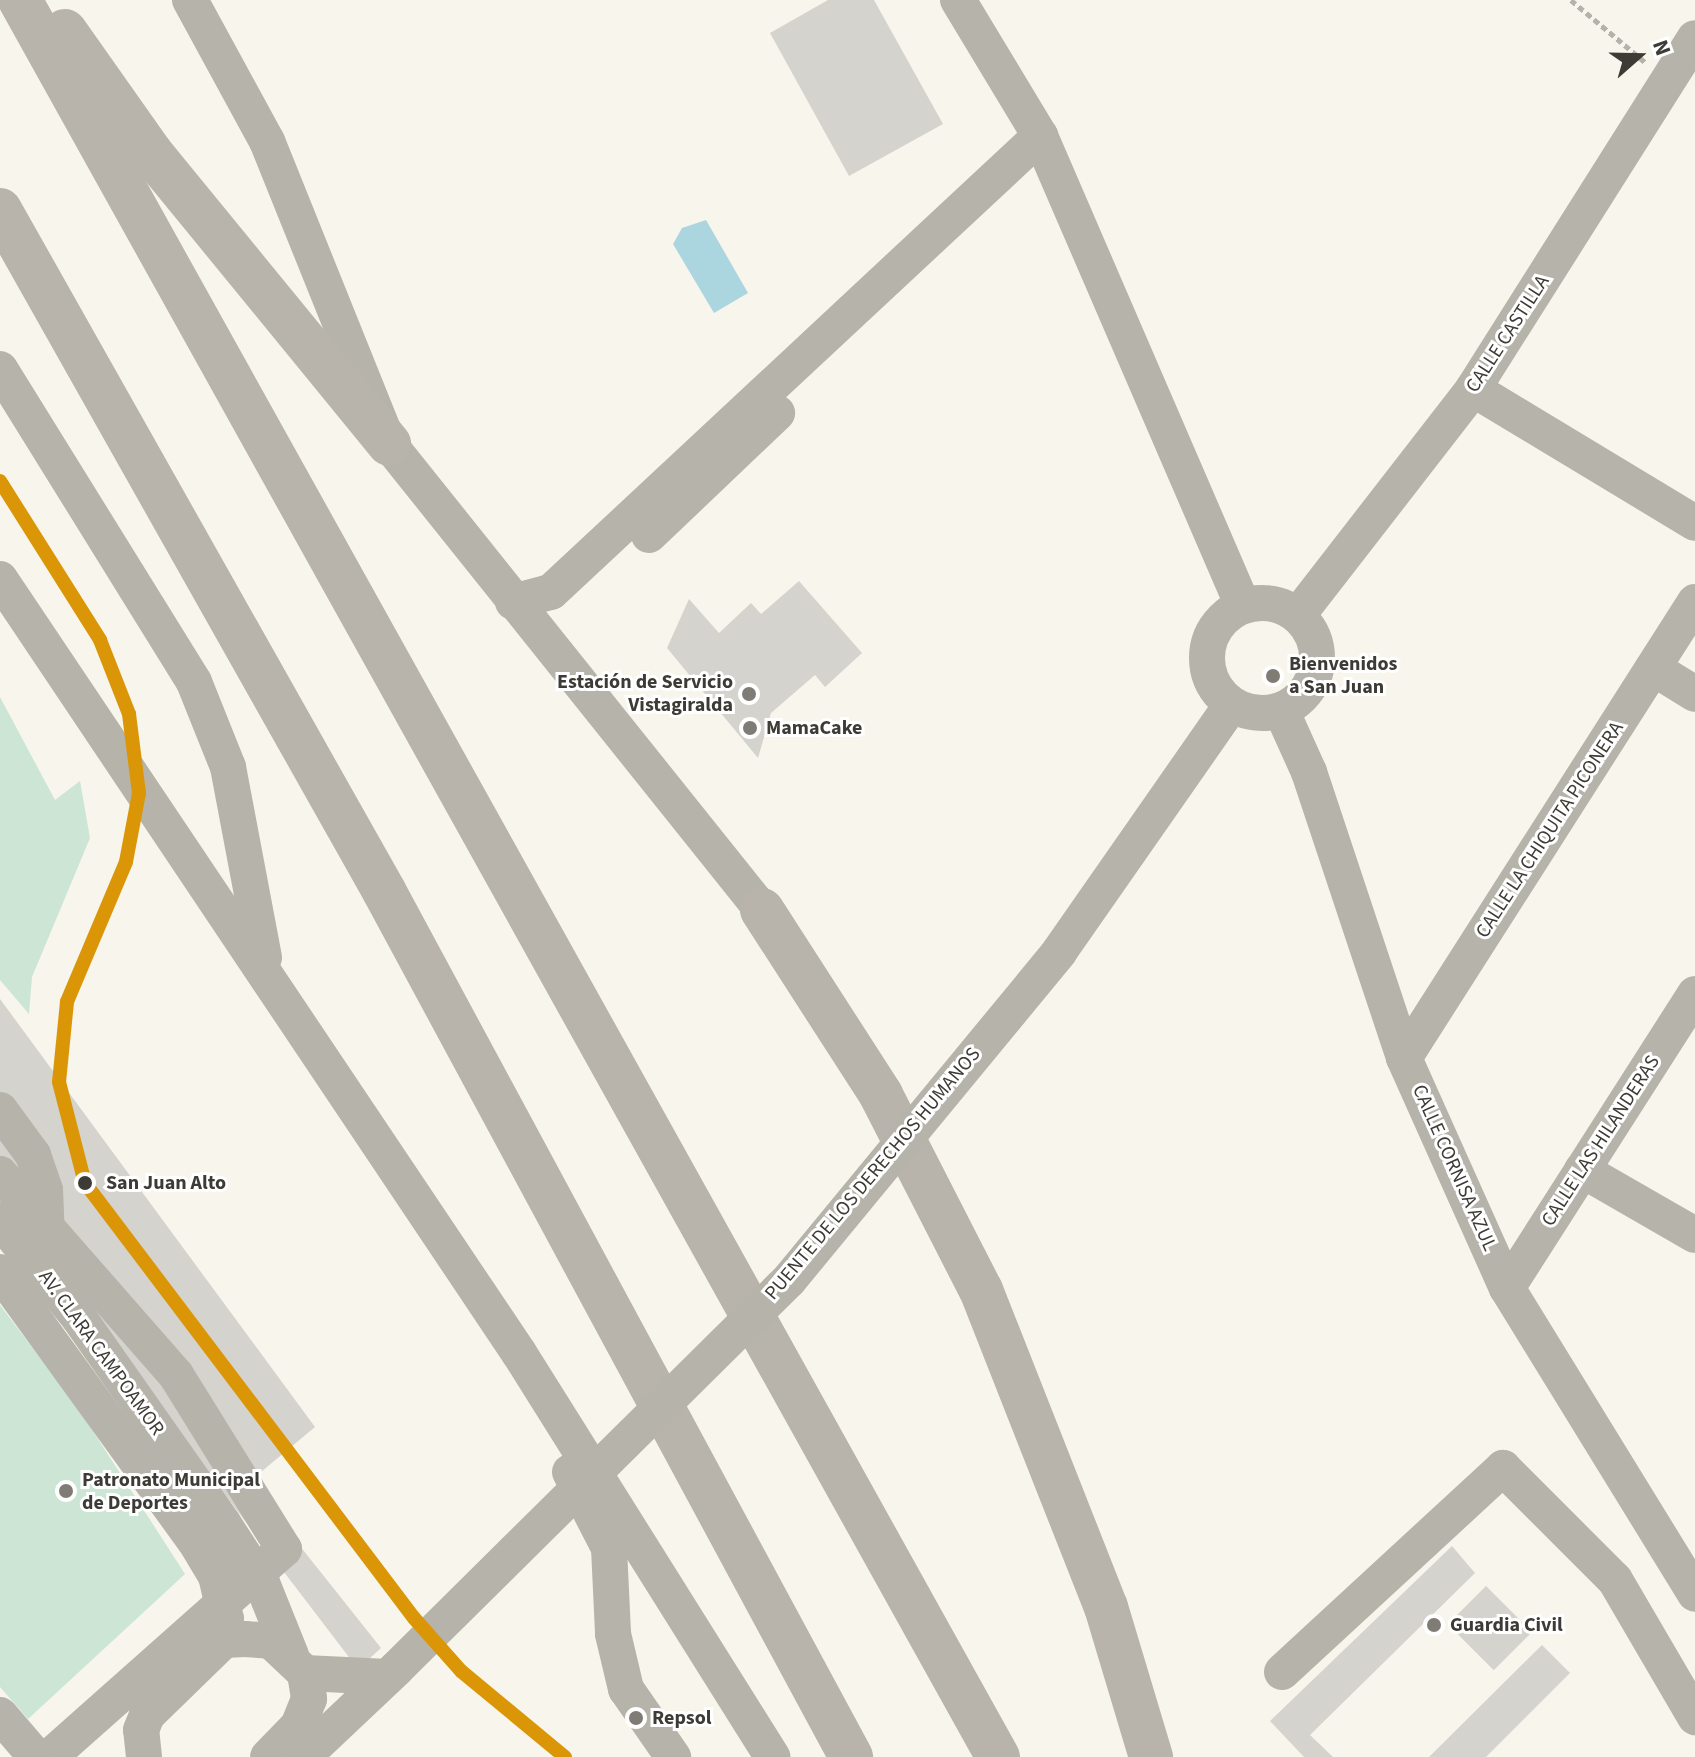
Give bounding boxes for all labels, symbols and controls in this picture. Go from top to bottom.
north arrow [1599,16,1679,96]
text: N [1644,35,1679,60]
street label: CALLE CASTILLA [1461,271,1555,397]
place label: Bienvenidos a San Juan [1289,652,1397,699]
marker: Bienvenidos a San Juan [1264,667,1282,685]
place label: Estación de Servicio Vistagiralda [557,670,733,717]
marker: Estación de Servicio Vistagiralda [740,685,758,703]
place label: MamaCake [766,716,862,740]
street label: CALLE LA CHIQUITA PICONERA [1471,717,1629,943]
marker: MamaCake [741,719,759,737]
street label: PUENTE DE LOS DERECHOS HUMANOS [760,1043,986,1305]
street label: CALLE LAS HILANDERAS [1537,1051,1665,1231]
street label: CALLE CORNISA AZUL [1407,1081,1501,1255]
marker: San Juan Alto [71,1169,99,1197]
place label: San Juan Alto [106,1171,226,1195]
street label: AV. CLARA CAMPOAMOR [33,1266,169,1440]
place label: Patronato Municipal de Deportes [82,1468,260,1515]
marker: Patronato Municipal de Deportes [57,1482,75,1500]
place label: Guardia Civil [1450,1613,1563,1637]
marker: Guardia Civil [1425,1616,1443,1634]
place label: Repsol [652,1706,711,1730]
marker: Repsol [627,1709,645,1727]

